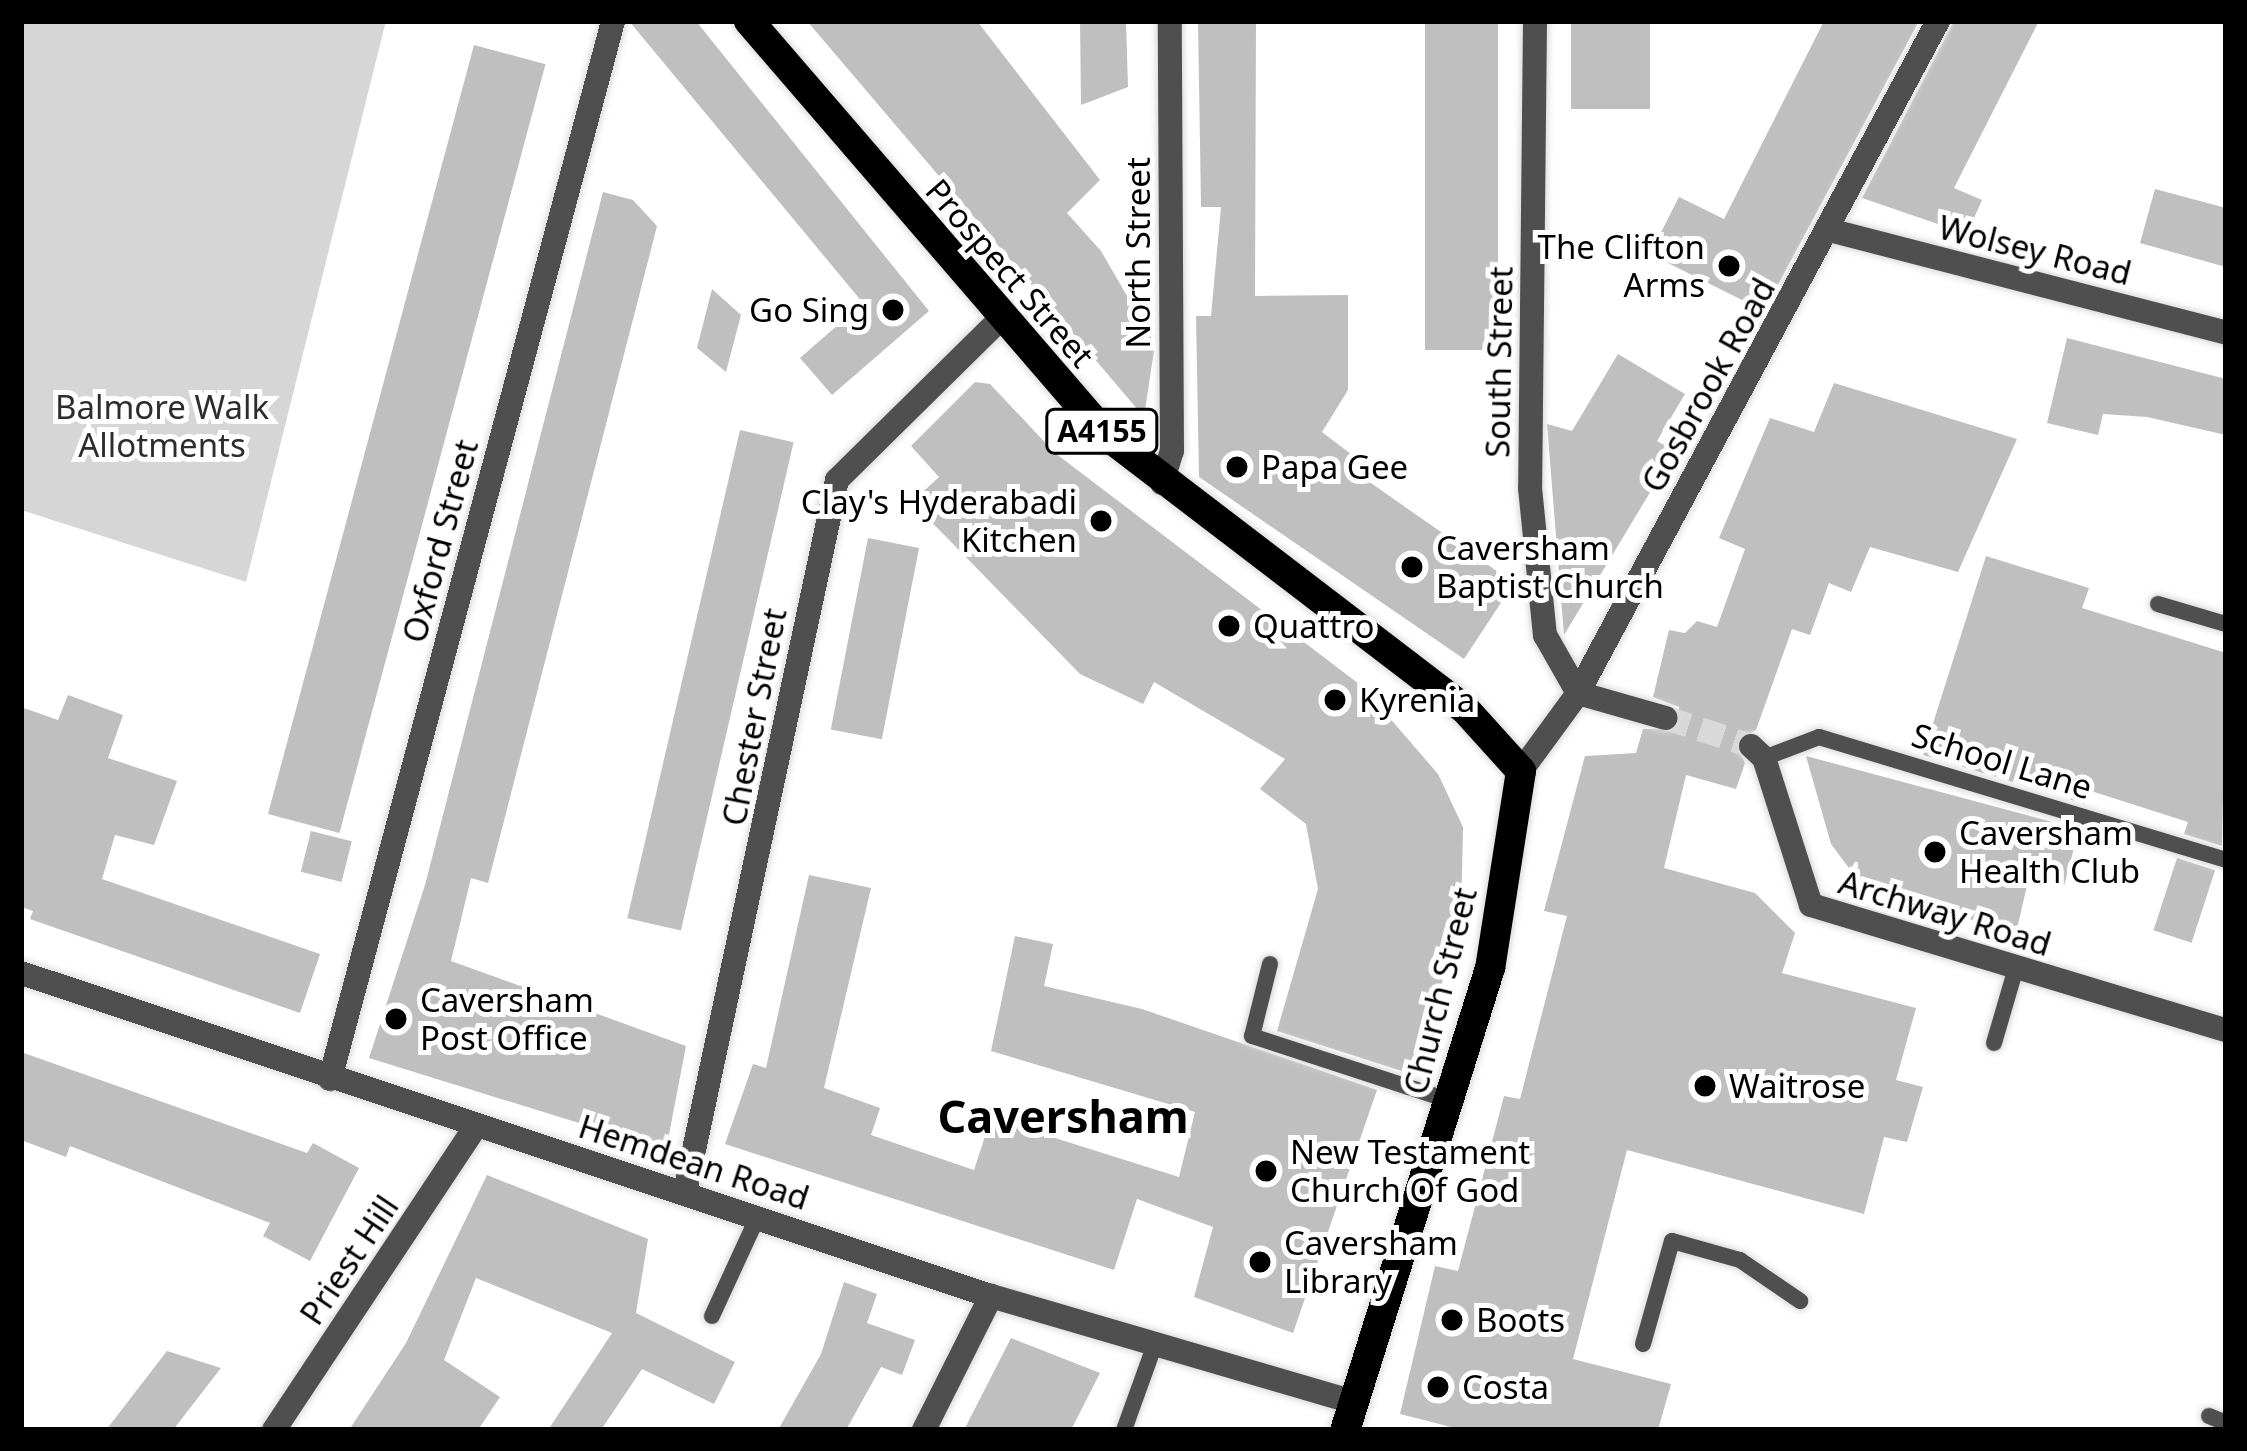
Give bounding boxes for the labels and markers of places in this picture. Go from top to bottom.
place label: The Clifton Arms [1538,227,1705,305]
marker: The Clifton Arms [1716,253,1742,279]
place label: Go Sing [749,290,869,330]
marker: Go Sing [880,297,906,323]
place label: Papa Gee [1261,447,1408,487]
marker: Papa Gee [1224,454,1250,480]
place label: Clay's Hyderabadi Kitchen [801,482,1077,560]
marker: Clay's Hyderabadi Kitchen [1088,508,1114,534]
place label: Caversham Baptist Church [1436,528,1664,606]
marker: Caversham Baptist Church [1399,554,1425,580]
place label: Quattro [1253,606,1374,646]
marker: Quattro [1216,613,1242,639]
place label: Kyrenia [1359,680,1475,720]
marker: Kyrenia [1322,687,1348,713]
place label: Caversham Health Club [1959,813,2140,891]
marker: Caversham Health Club [1922,839,1948,865]
place label: Caversham Post Office [420,980,594,1058]
marker: Caversham Post Office [383,1006,409,1032]
place label: Waitrose [1729,1066,1865,1106]
marker: Waitrose [1692,1073,1718,1099]
place label: New Testament Church Of God [1290,1132,1530,1210]
marker: New Testament Church Of God [1253,1158,1279,1184]
place label: Caversham Library [1284,1223,1458,1301]
marker: Caversham Library [1247,1249,1273,1275]
place label: Boots [1476,1300,1565,1340]
marker: Boots [1439,1307,1465,1333]
place label: Costa [1462,1367,1549,1407]
marker: Costa [1425,1374,1451,1400]

